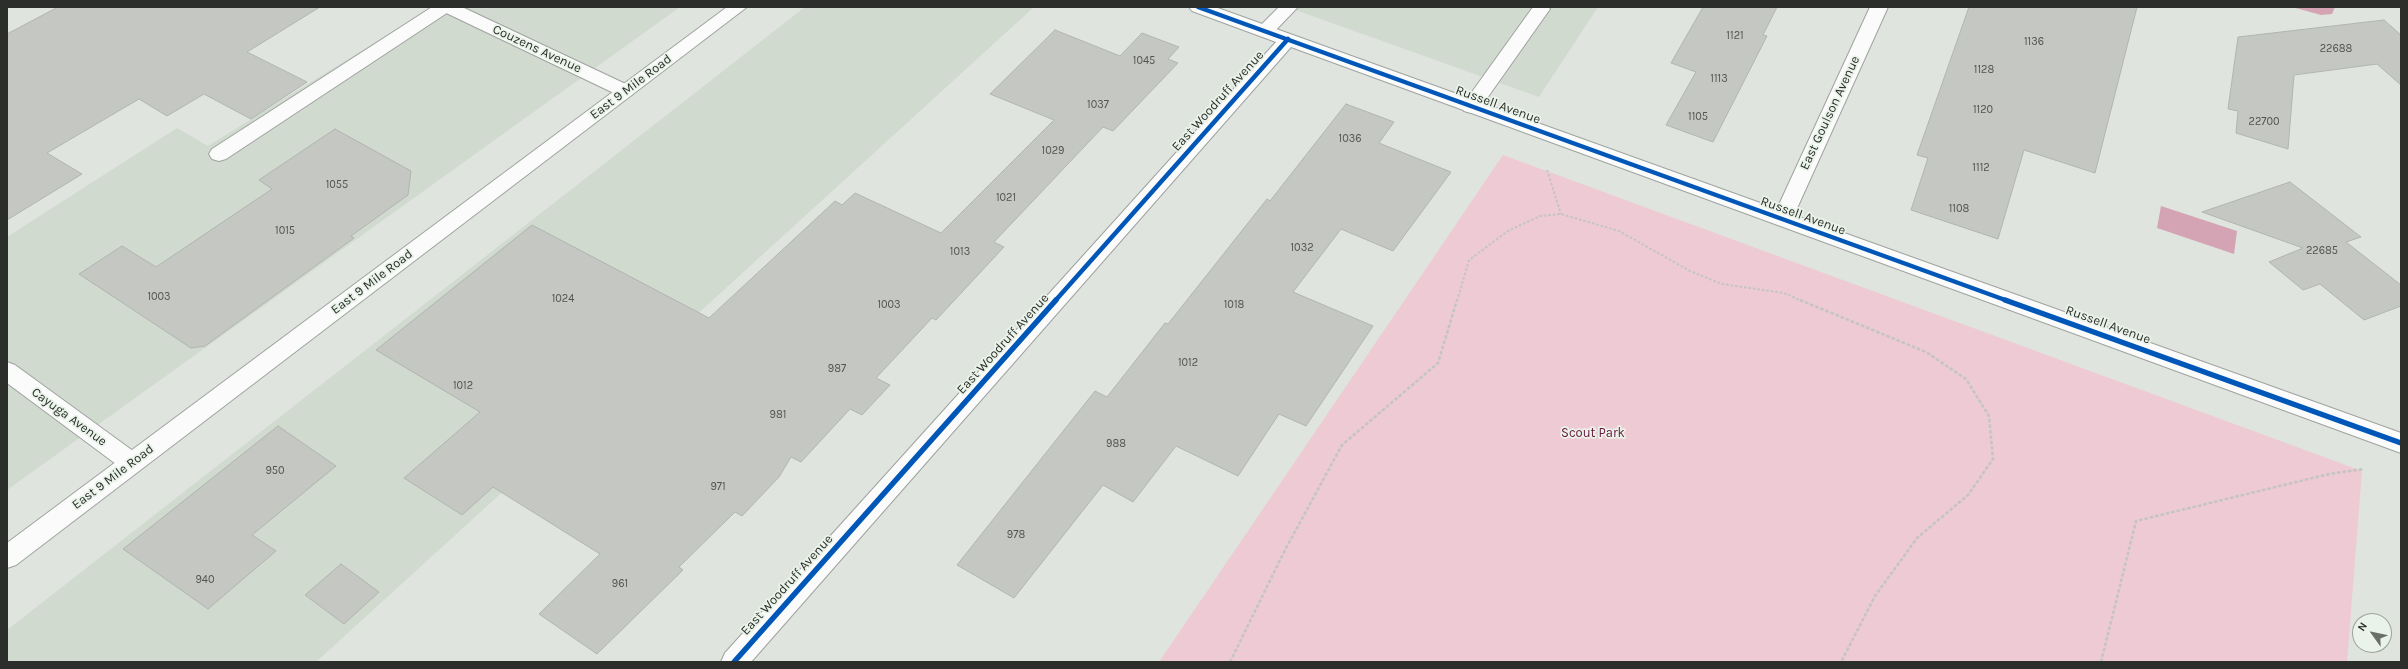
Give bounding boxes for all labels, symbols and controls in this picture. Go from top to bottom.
street label: Couzens Avenue [490,22,584,76]
house number: 1121 [1726,29,1744,43]
house number: 1136 [2024,35,2044,49]
house number: 22688 [2320,42,2352,56]
street label: East Woodruff Avenue [1169,48,1267,154]
street label: East 9 Mile Road [587,51,675,123]
house number: 1045 [1133,54,1155,68]
street label: East Goulson Avenue [1797,54,1863,172]
house number: 1128 [1974,63,1994,77]
house number: 1113 [1710,72,1728,86]
street label: Russell Avenue [1453,82,1543,128]
house number: 1037 [1087,98,1109,112]
house number: 1120 [1973,103,1993,117]
house number: 1105 [1688,110,1708,124]
house number: 22700 [2249,115,2279,129]
house number: 1036 [1339,132,1361,146]
house number: 1029 [1042,144,1064,158]
house number: 1112 [1972,161,1990,175]
house number: 1055 [326,178,348,192]
house number: 1021 [996,191,1016,205]
street label: Russell Avenue [1758,193,1848,239]
house number: 1108 [1949,202,1969,216]
house number: 1015 [275,224,295,238]
house number: 1032 [1290,241,1314,255]
house number: 22685 [2306,244,2338,258]
house number: 1013 [950,245,970,259]
street label: East 9 Mile Road [328,246,416,318]
house number: 1003 [147,290,171,304]
street label: East Woodruff Avenue [954,291,1052,397]
house number: 1024 [552,292,574,306]
house number: 1003 [877,298,901,312]
house number: 1018 [1224,298,1244,312]
street label: Russell Avenue [2063,302,2153,348]
house number: 1012 [1178,356,1198,370]
house number: 987 [828,362,846,376]
house number: 1012 [453,379,473,393]
street label: Cayuga Avenue [28,384,110,450]
house number: 981 [770,408,786,422]
park label: Scout Park [1561,425,1625,441]
house number: 988 [1106,437,1126,451]
street label: East 9 Mile Road [69,441,157,513]
house number: 950 [265,464,285,478]
house number: 971 [710,480,726,494]
house number: 978 [1007,528,1025,542]
street label: East Woodruff Avenue [738,532,836,638]
house number: 940 [195,573,215,587]
house number: 961 [612,577,628,591]
north arrow [2352,613,2392,653]
text: N [2355,620,2370,634]

